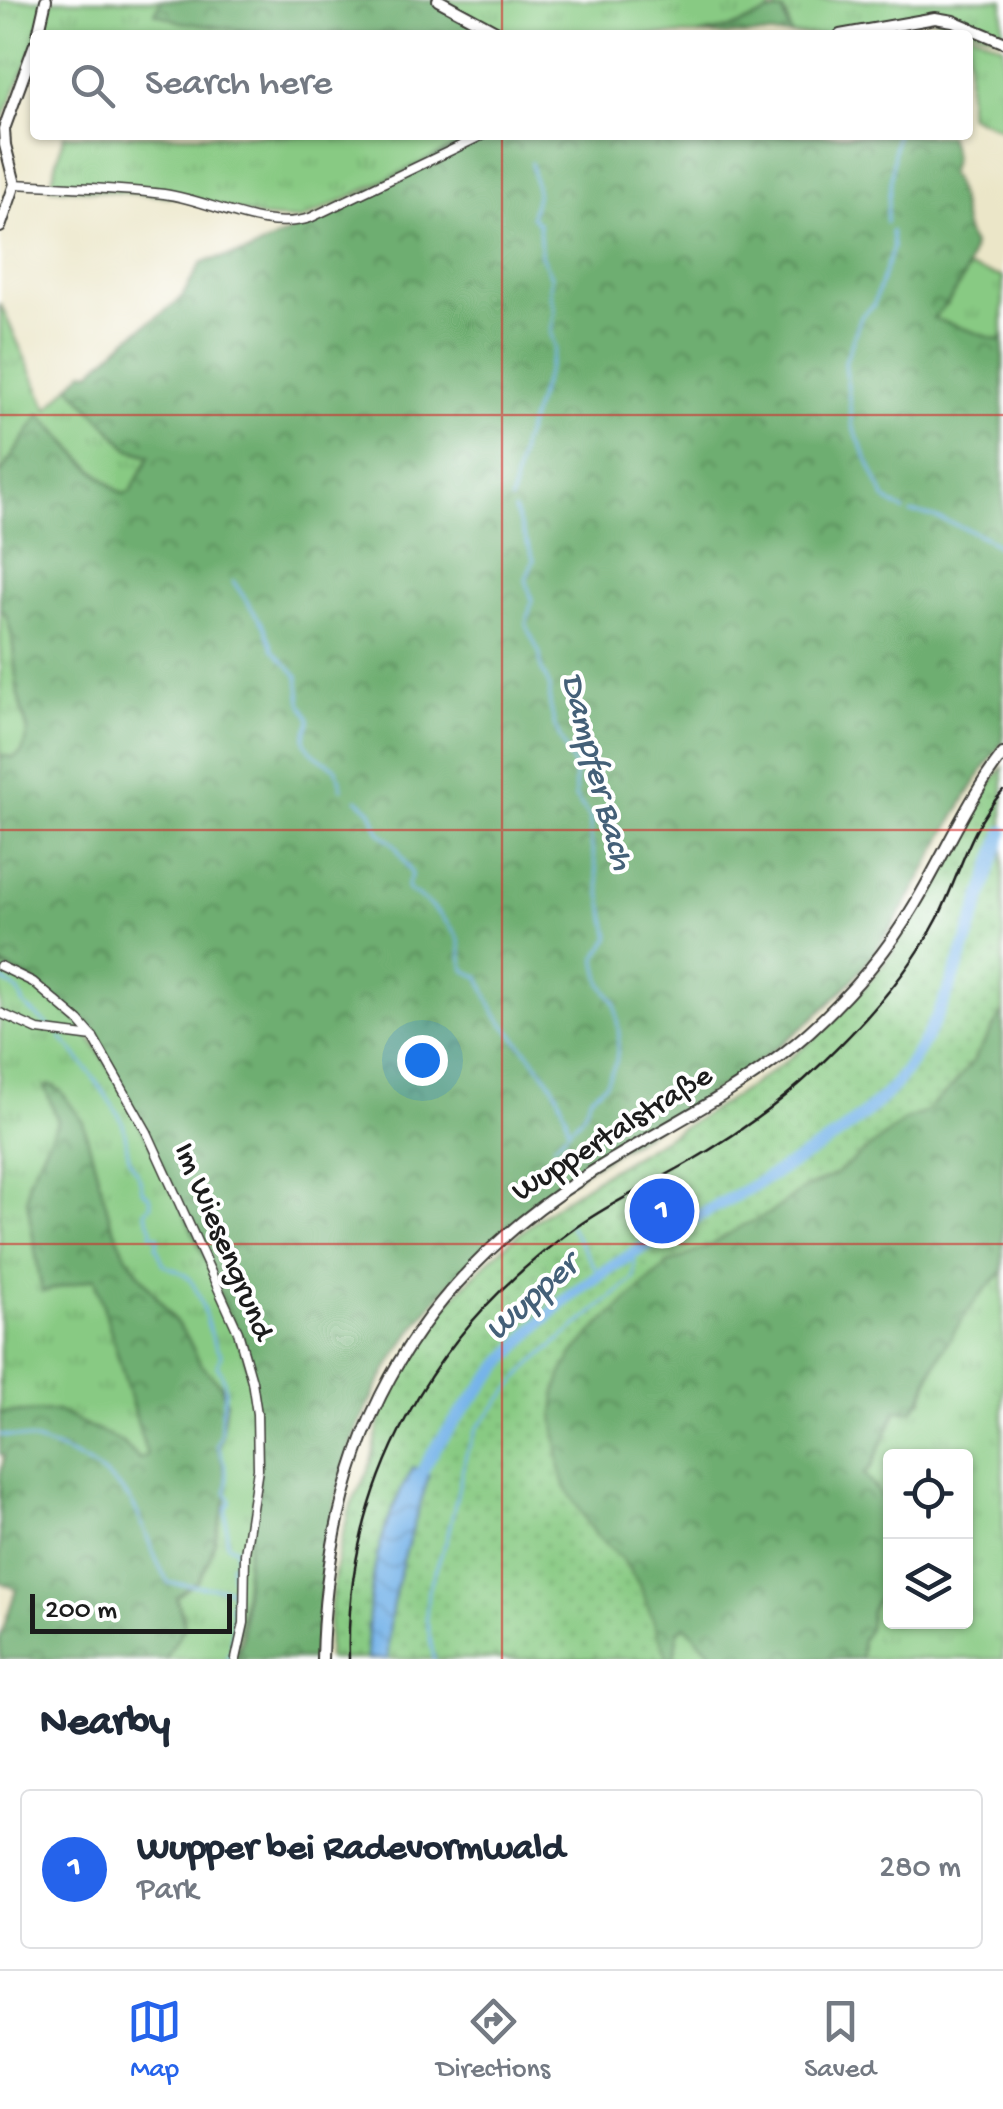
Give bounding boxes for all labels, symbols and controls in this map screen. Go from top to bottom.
search box [30,30,973,140]
icon: search [65,58,120,113]
text: Search here [145,63,332,107]
water label: Dampfer Bach [549,669,641,876]
your location [397,1035,448,1086]
street label: Wuppertalstraße [506,1058,721,1212]
street label: Im Wiesengrund [163,1138,282,1348]
pin: 1 [630,1174,694,1248]
water label: Wupper [478,1242,593,1351]
map controls [883,1449,973,1629]
button: locate [883,1449,973,1539]
button: layers [883,1539,973,1629]
scale bar [30,1589,232,1634]
text: 200 m [45,1595,117,1628]
text: Nearby [40,1700,170,1749]
text: Wupper bei Radevormwald [137,1828,564,1872]
text: 1 [68,1850,81,1888]
text: 280 m [879,1850,961,1888]
text: Park [137,1872,198,1910]
tab: Map [127,1994,182,2087]
tab: Directions [436,1994,550,2087]
tab: Saved [804,1994,876,2087]

